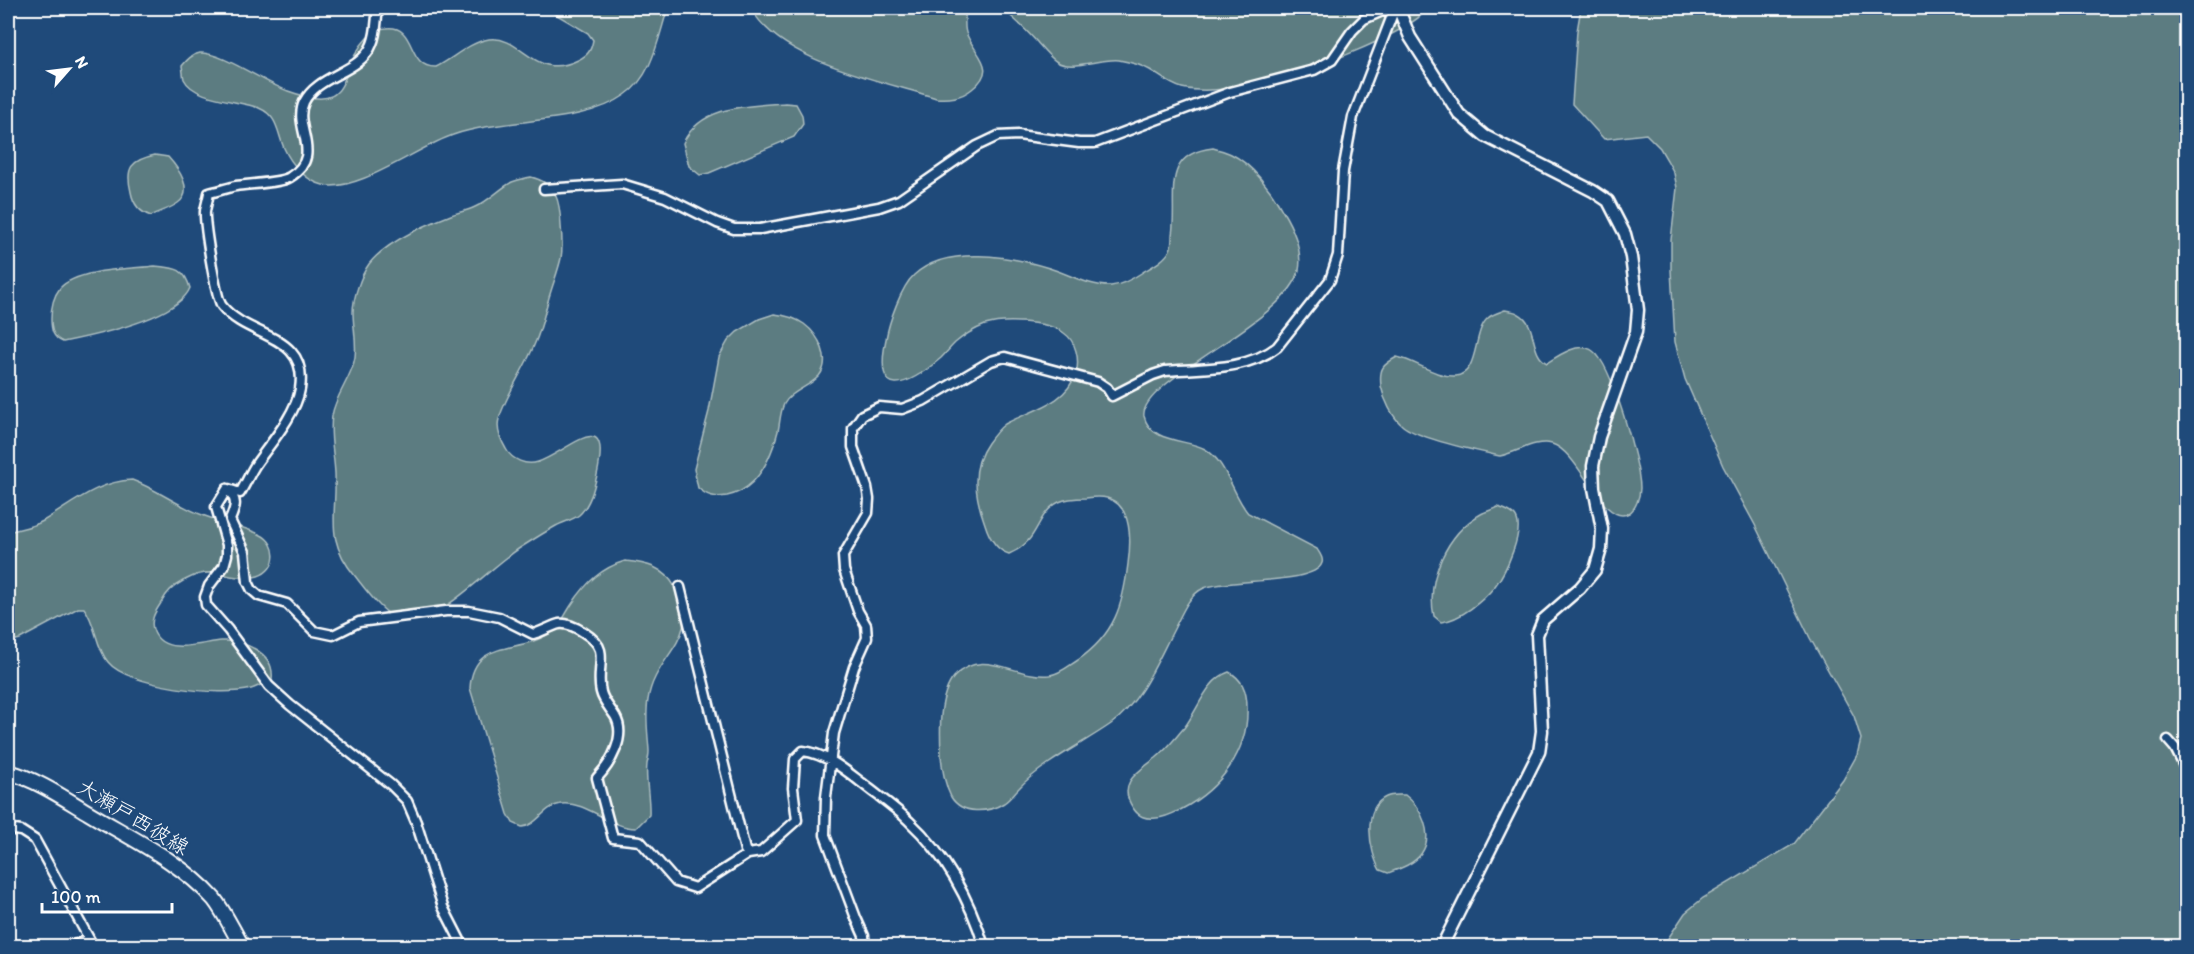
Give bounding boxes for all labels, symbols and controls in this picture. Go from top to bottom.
north arrow [39,39,99,99]
text: N [71,53,93,71]
street label: 大瀬戸西彼線 [73,773,194,860]
scale bar [42,876,172,914]
text: 100 m [51,886,101,908]

